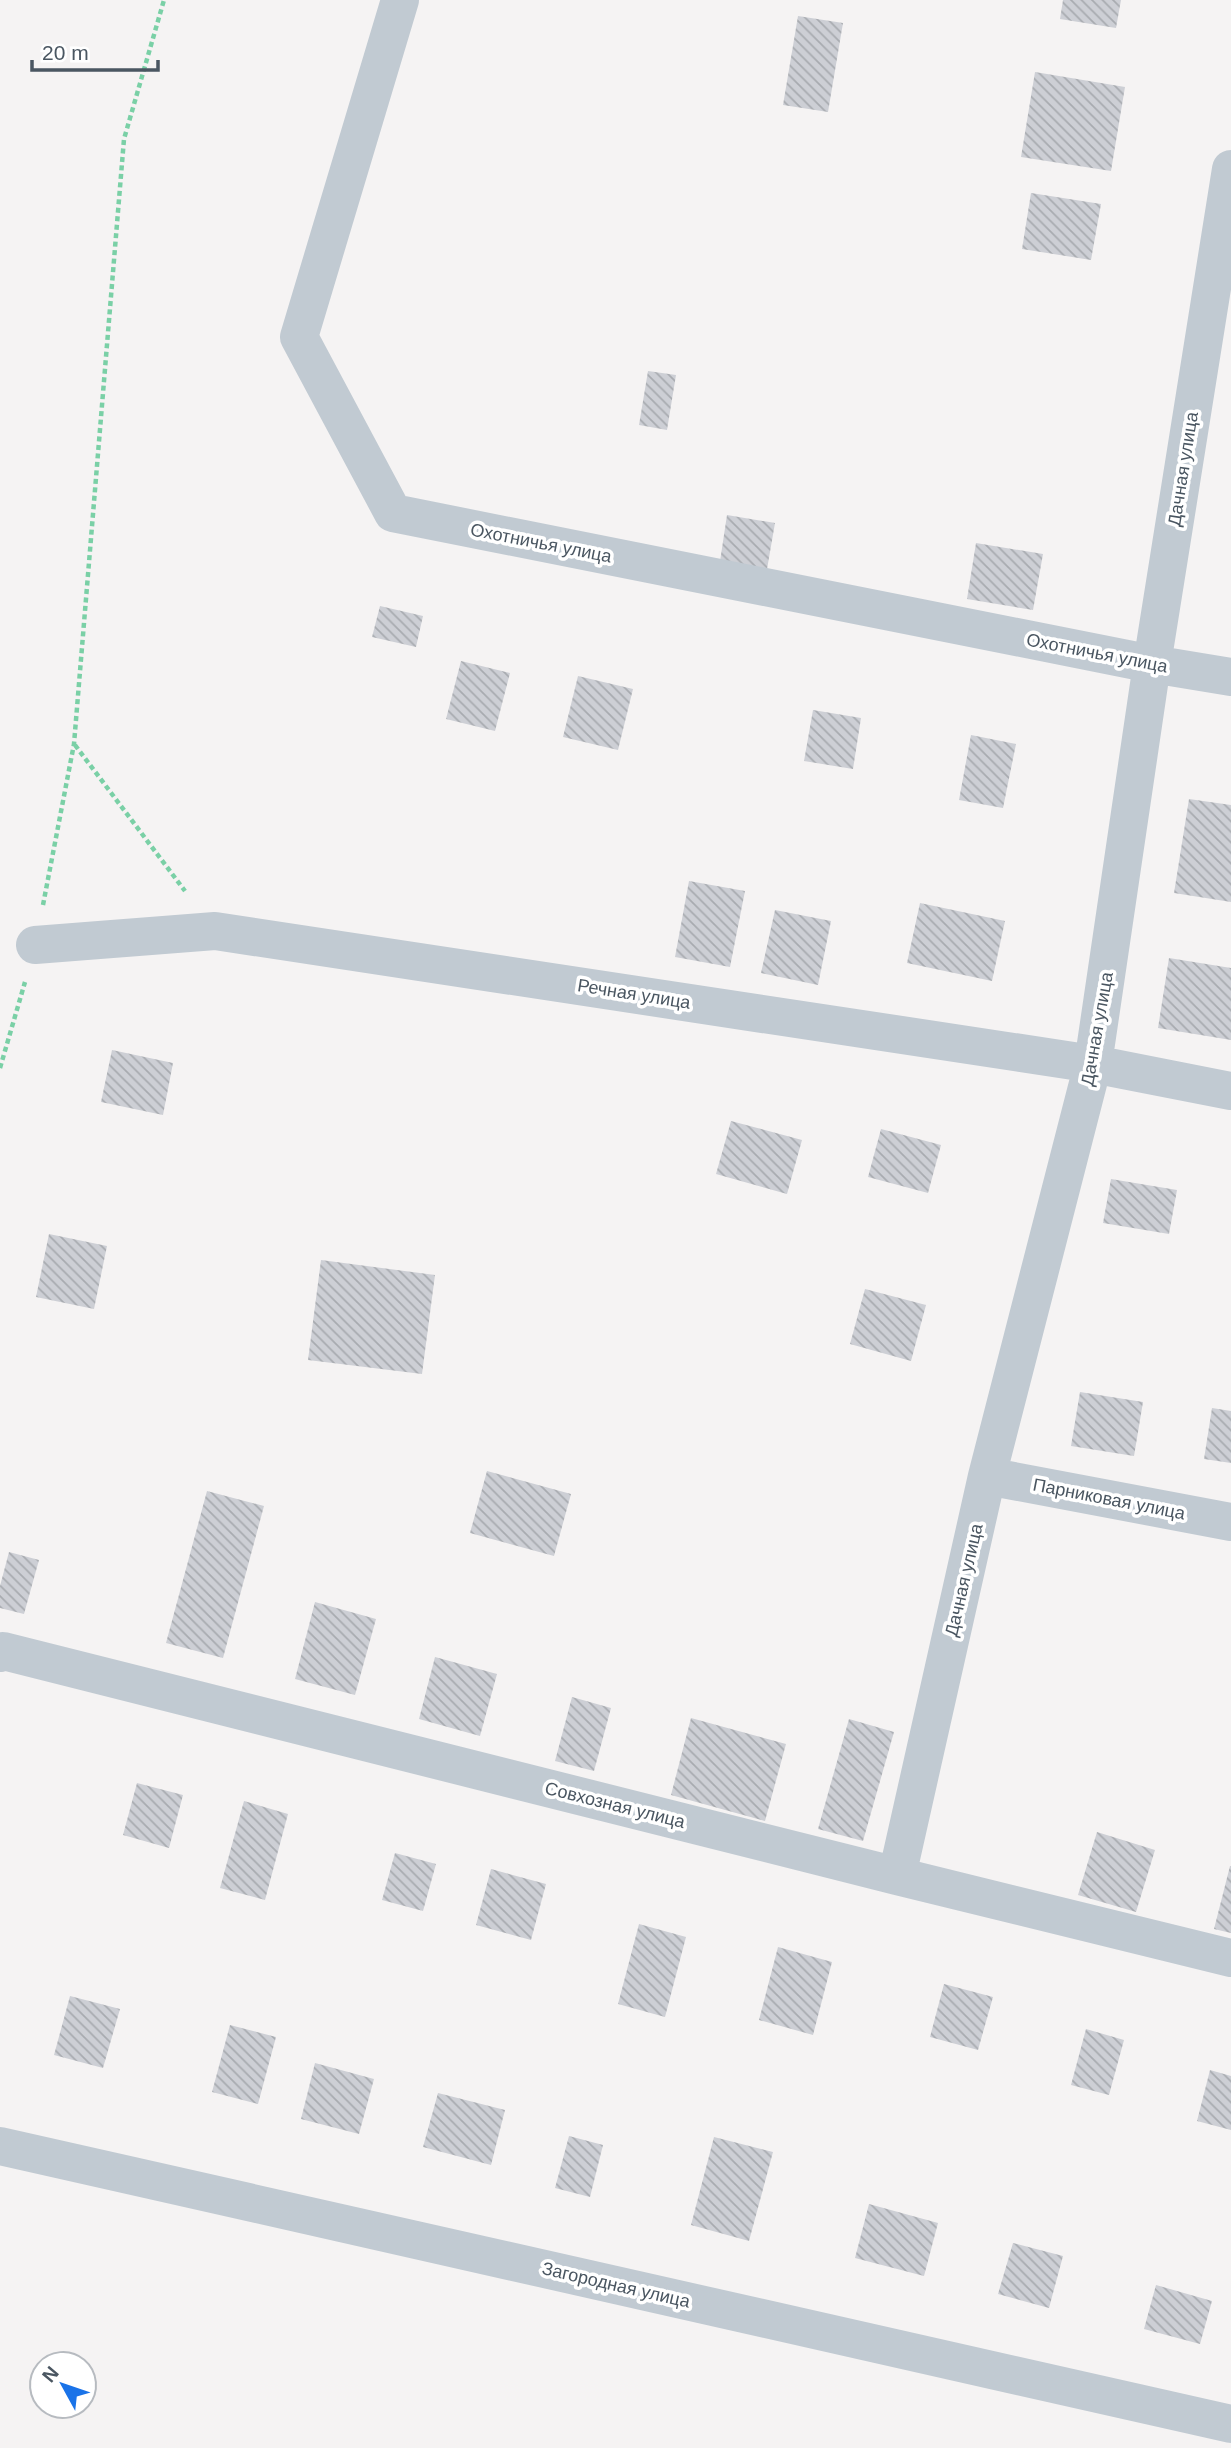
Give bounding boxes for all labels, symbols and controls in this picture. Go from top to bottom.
scale bar [32,28,158,72]
text: 20 m [42,41,89,64]
street label: Дачная улица [1164,409,1202,528]
street label: Охотничья улица [469,519,614,567]
street label: Охотничья улица [1025,629,1170,677]
street label: Дачная улица [1077,969,1117,1088]
street label: Речная улица [576,975,693,1013]
street label: Парниковая улица [1031,1474,1188,1524]
street label: Дачная улица [941,1521,987,1638]
street label: Совхозная улица [543,1778,688,1832]
street label: Загородная улица [540,2258,693,2312]
north arrow [28,2350,98,2420]
text: N [38,2362,63,2386]

